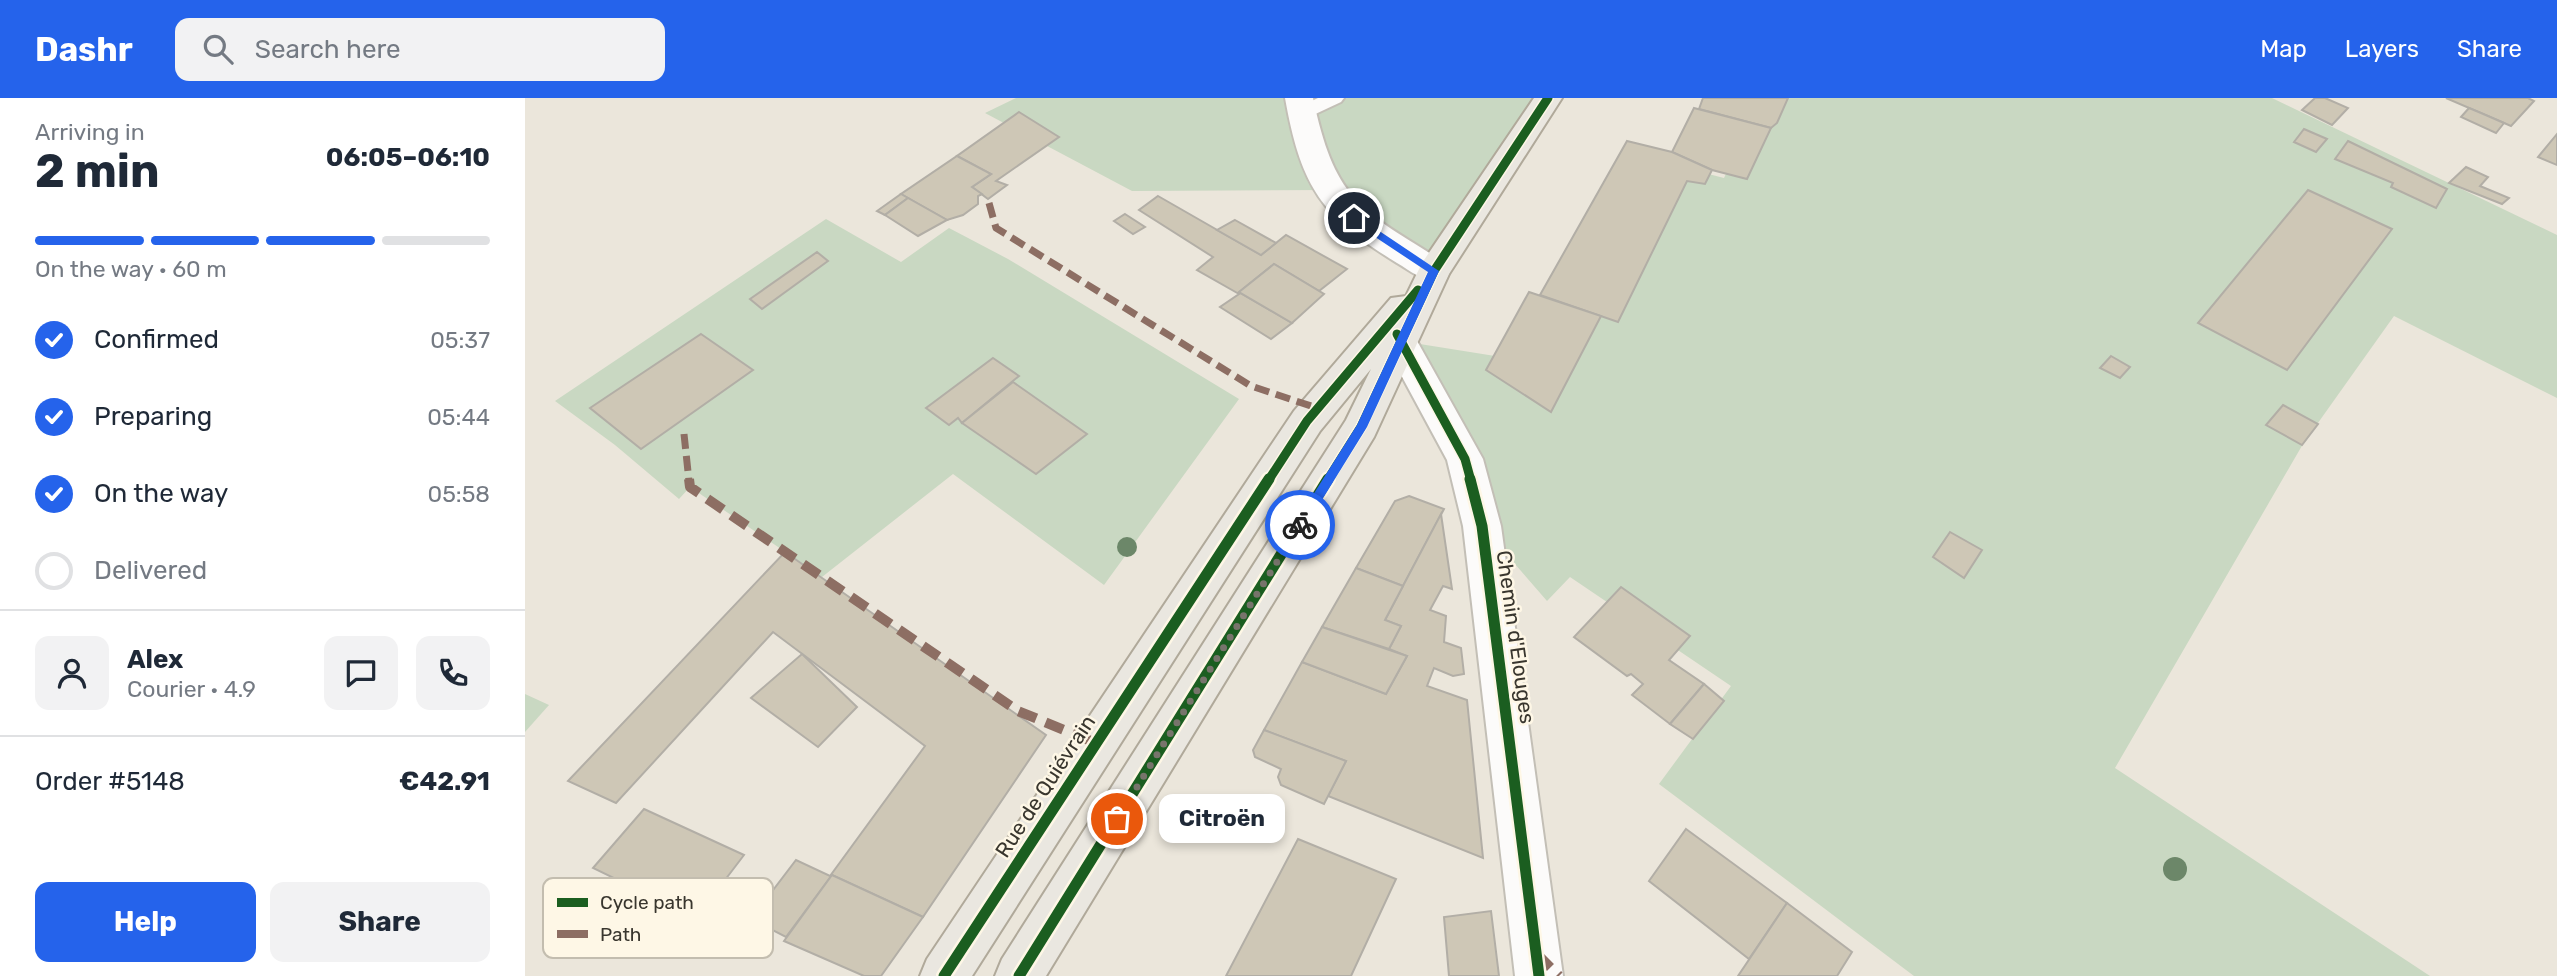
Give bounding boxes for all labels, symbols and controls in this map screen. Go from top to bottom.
search box [175,18,665,81]
text: Dashr [35,30,133,69]
icon: search [199,30,237,68]
text: Search here [255,34,401,65]
text: Map [2260,35,2307,63]
text: Layers [2345,35,2419,63]
text: Share [2457,35,2522,63]
text: Arriving in [35,118,145,146]
text: 06:05–06:10 [326,142,490,173]
text: 2 min [35,144,160,199]
pin [1324,188,1384,248]
icon: home [1335,199,1373,237]
text: On the way · 60 m [35,255,227,283]
icon: check [35,321,73,359]
text: Confirmed [94,324,219,355]
text: 05:37 [430,326,490,354]
icon: check [35,398,73,436]
text: Preparing [94,401,212,432]
text: 05:44 [427,403,490,431]
icon: check [35,475,73,513]
text: On the way [94,478,228,509]
text: 05:58 [428,480,490,508]
courier [1265,490,1335,560]
icon: bike [1281,506,1319,544]
street label: Chemin d'Elouges [1491,549,1541,725]
text: Delivered [94,555,207,586]
button: person [35,636,109,710]
button: chat [324,636,398,710]
button: phone [416,636,490,710]
text: Alex [127,644,183,675]
text: Courier · 4.9 [127,675,256,703]
street label: Rue de Quiévrain [990,710,1100,862]
text: Order #5148 [35,766,185,797]
text: €42.91 [399,766,490,797]
pin [1087,789,1147,849]
callout: Citroën [1159,794,1285,844]
icon: bag [1098,800,1136,838]
text: Citroën [1179,804,1265,832]
legend [543,878,773,958]
button: Help [35,882,256,962]
button: Share [270,882,490,962]
text: Cycle path [600,891,694,914]
text: Path [600,923,641,946]

